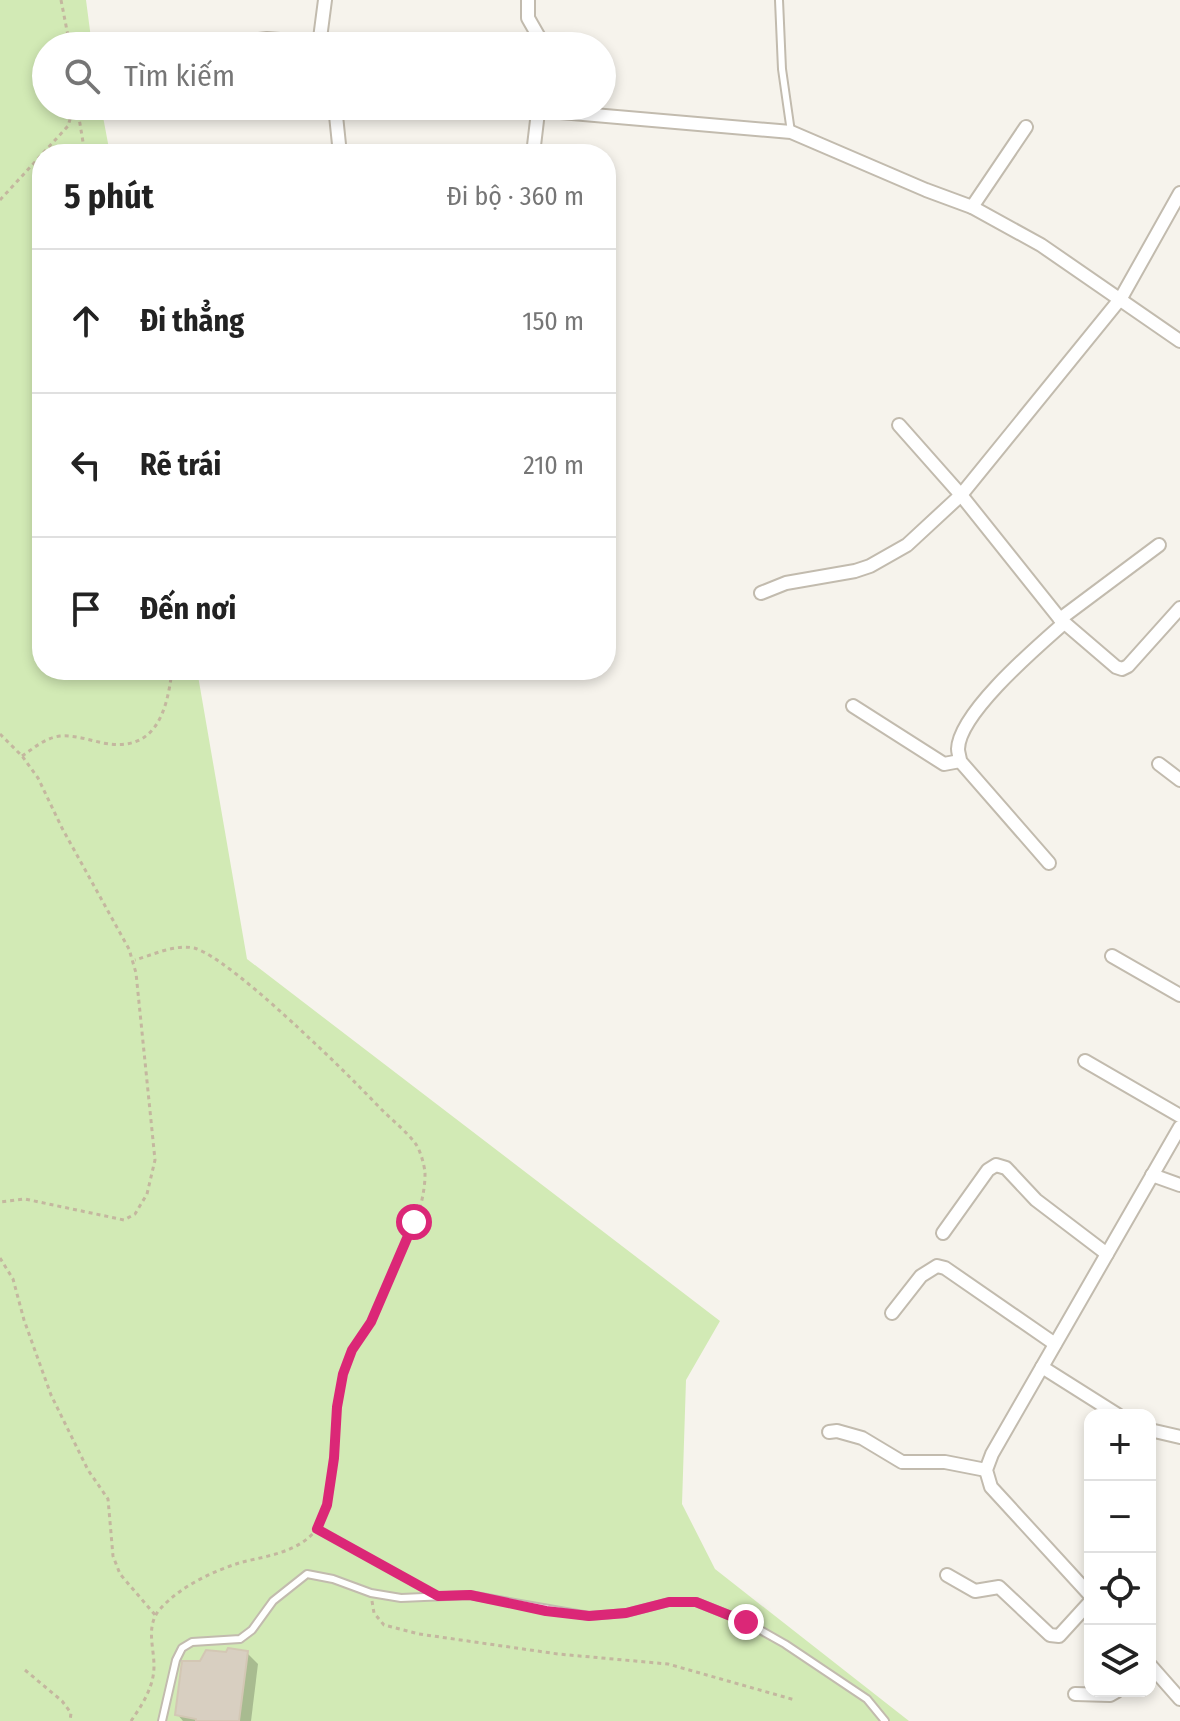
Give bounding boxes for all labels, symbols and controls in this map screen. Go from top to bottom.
search box [32,32,616,120]
icon: search [60,54,104,98]
text: Tìm kiếm [124,58,235,94]
text: 5 phút [64,176,154,217]
text: Đi bộ · 360 m [446,181,584,212]
icon: ahead [64,299,108,343]
text: Đi thẳng [140,303,244,339]
text: 150 m [522,306,584,337]
icon: left [64,443,108,487]
text: Rẽ trái [140,447,221,483]
text: 210 m [523,450,584,481]
icon: arrive [64,587,108,631]
text: Đến nơi [140,591,236,627]
route start [396,1204,432,1240]
map controls [1084,1409,1156,1697]
button: + [1084,1409,1156,1481]
button: − [1084,1481,1156,1553]
button: locate [1084,1553,1156,1625]
route end [728,1604,764,1640]
button: layers [1084,1625,1156,1697]

